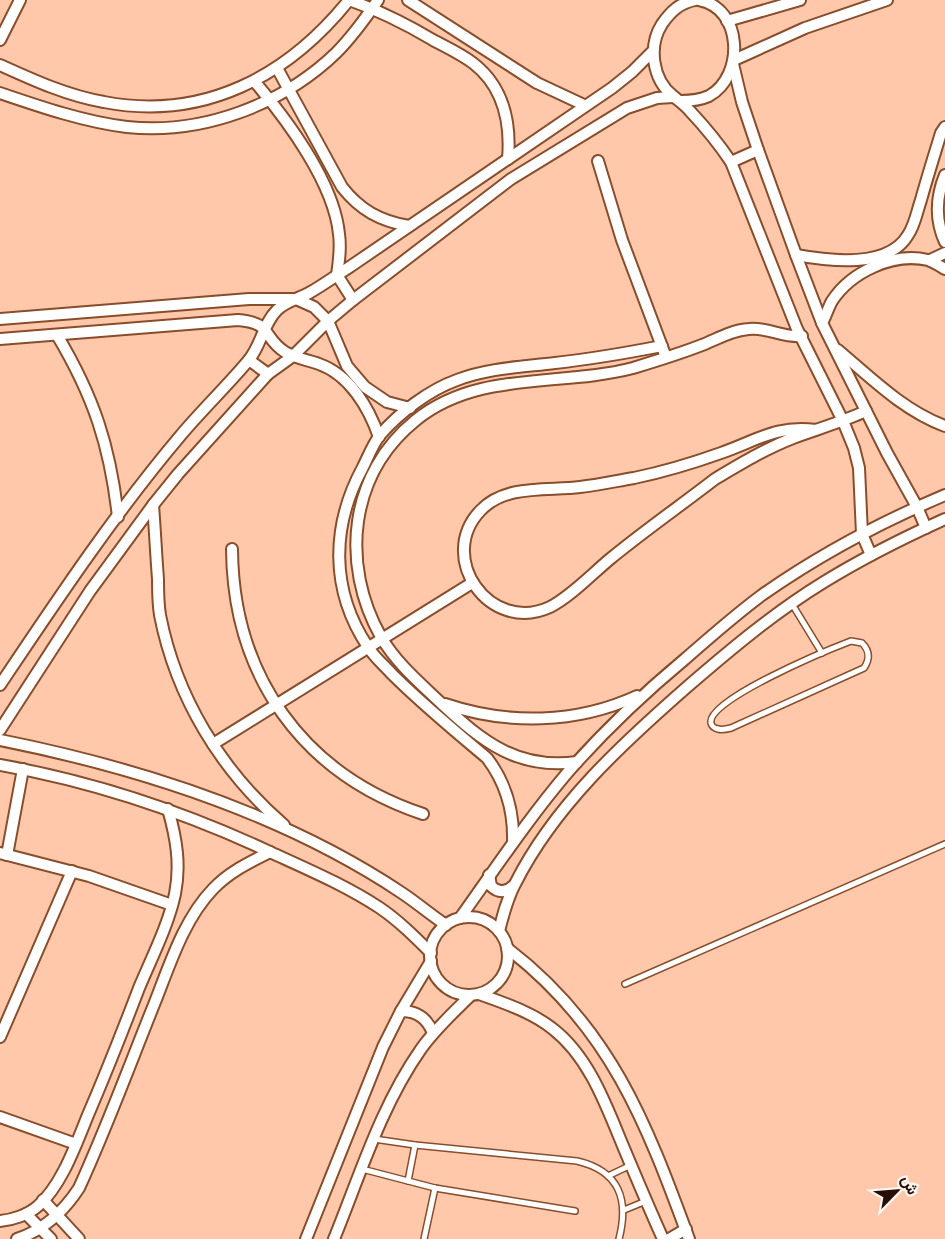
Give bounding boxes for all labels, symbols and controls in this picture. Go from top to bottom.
north arrow [867,1161,927,1221]
text: ش [897,1173,922,1198]

